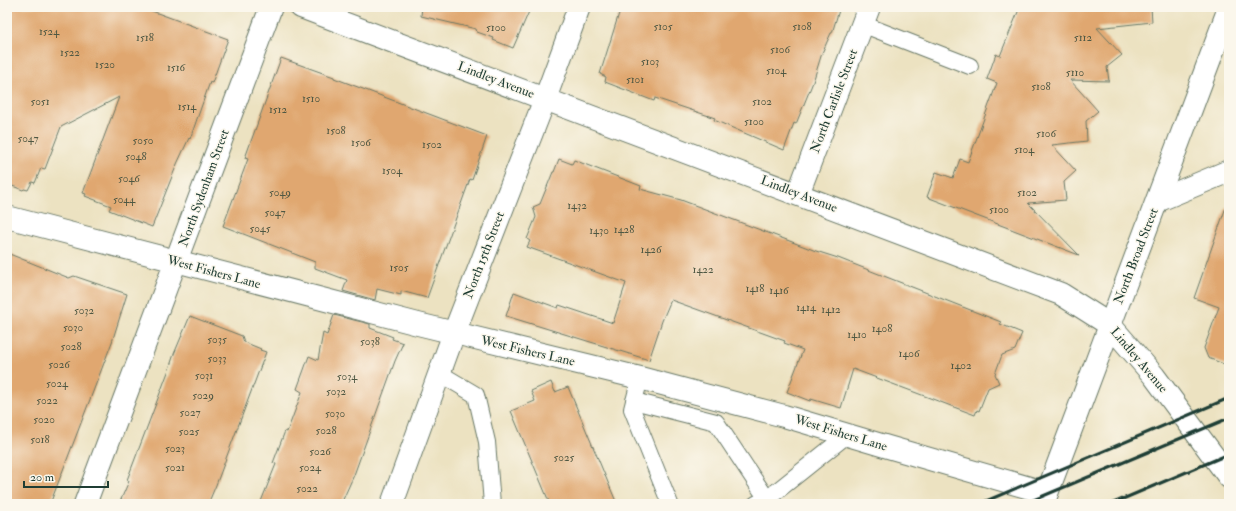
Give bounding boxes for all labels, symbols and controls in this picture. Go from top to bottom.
house number: 5105 [653,20,673,33]
house number: 5108 [792,20,812,33]
house number: 5100 [486,21,506,34]
house number: 1524 [39,25,60,38]
house number: 1518 [136,31,154,44]
house number: 5112 [1074,31,1093,44]
house number: 5106 [770,43,791,56]
house number: 1522 [60,46,80,59]
street label: North Carlisle Street [807,47,861,155]
house number: 5103 [641,55,659,68]
house number: 1520 [95,58,115,71]
street label: Lindley Avenue [455,58,537,103]
house number: 1516 [167,61,187,74]
house number: 5104 [766,64,787,77]
house number: 5110 [1066,66,1084,79]
house number: 5101 [626,73,644,86]
house number: 5108 [1031,80,1051,93]
house number: 1510 [302,92,320,105]
house number: 5051 [30,95,50,108]
house number: 5102 [752,95,772,108]
house number: 1514 [178,100,197,113]
house number: 1512 [269,103,288,116]
house number: 5100 [744,115,764,128]
house number: 1508 [326,124,346,137]
street label: North Sydenham Street [175,127,234,249]
house number: 5106 [1036,127,1057,140]
house number: 5047 [17,132,39,145]
house number: 5050 [133,134,154,147]
house number: 1506 [351,136,372,149]
house number: 1502 [422,138,442,151]
house number: 5104 [1014,143,1035,156]
house number: 5048 [125,150,147,163]
house number: 1504 [382,164,403,177]
house number: 5046 [118,172,141,185]
street label: Lindley Avenue [758,172,840,217]
house number: 5049 [269,186,291,199]
house number: 5102 [1017,186,1037,199]
house number: 5044 [113,193,136,206]
house number: 1432 [567,199,587,212]
house number: 5100 [989,203,1009,216]
house number: 5047 [264,206,286,219]
street label: North Broad Street [1110,206,1162,306]
street label: North 15th Street [460,209,508,301]
house number: 5045 [249,222,271,235]
house number: 1428 [614,223,634,236]
house number: 1430 [589,224,609,237]
house number: 1426 [641,243,663,256]
street label: West Fishers Lane [165,252,263,292]
house number: 1505 [389,261,409,274]
house number: 1422 [692,263,714,276]
house number: 1418 [746,282,764,295]
house number: 1416 [769,284,790,297]
house number: 1414 [796,301,817,314]
house number: 1412 [821,303,841,316]
house number: 5032 [74,304,95,317]
house number: 5030 [63,321,83,334]
house number: 1408 [872,322,892,335]
street label: Lindley Avenue [1106,324,1171,397]
house number: 1410 [847,328,867,341]
street label: West Fishers Lane [478,332,577,370]
house number: 5035 [207,333,227,346]
house number: 5038 [360,335,380,348]
house number: 5028 [60,340,82,353]
house number: 1406 [898,347,921,360]
house number: 5033 [208,352,226,365]
house number: 5026 [48,358,71,371]
house number: 1402 [950,359,972,372]
house number: 5031 [195,369,213,382]
house number: 5034 [337,370,358,383]
house number: 5024 [46,377,69,390]
house number: 5032 [326,385,347,398]
house number: 5029 [192,389,214,402]
house number: 5022 [36,394,58,407]
house number: 5027 [180,406,200,419]
house number: 5030 [325,407,345,420]
street label: West Fishers Lane [792,411,890,455]
house number: 5020 [33,413,55,426]
house number: 5028 [315,424,337,437]
house number: 5025 [179,425,200,438]
house number: 5018 [30,433,50,446]
house number: 5023 [165,442,185,455]
house number: 5026 [309,445,332,458]
house number: 5025 [554,451,575,464]
house number: 5021 [165,461,185,474]
house number: 5024 [299,461,322,474]
scale bar [24,463,108,489]
text: 20 m [30,470,55,485]
house number: 5022 [296,482,318,495]

